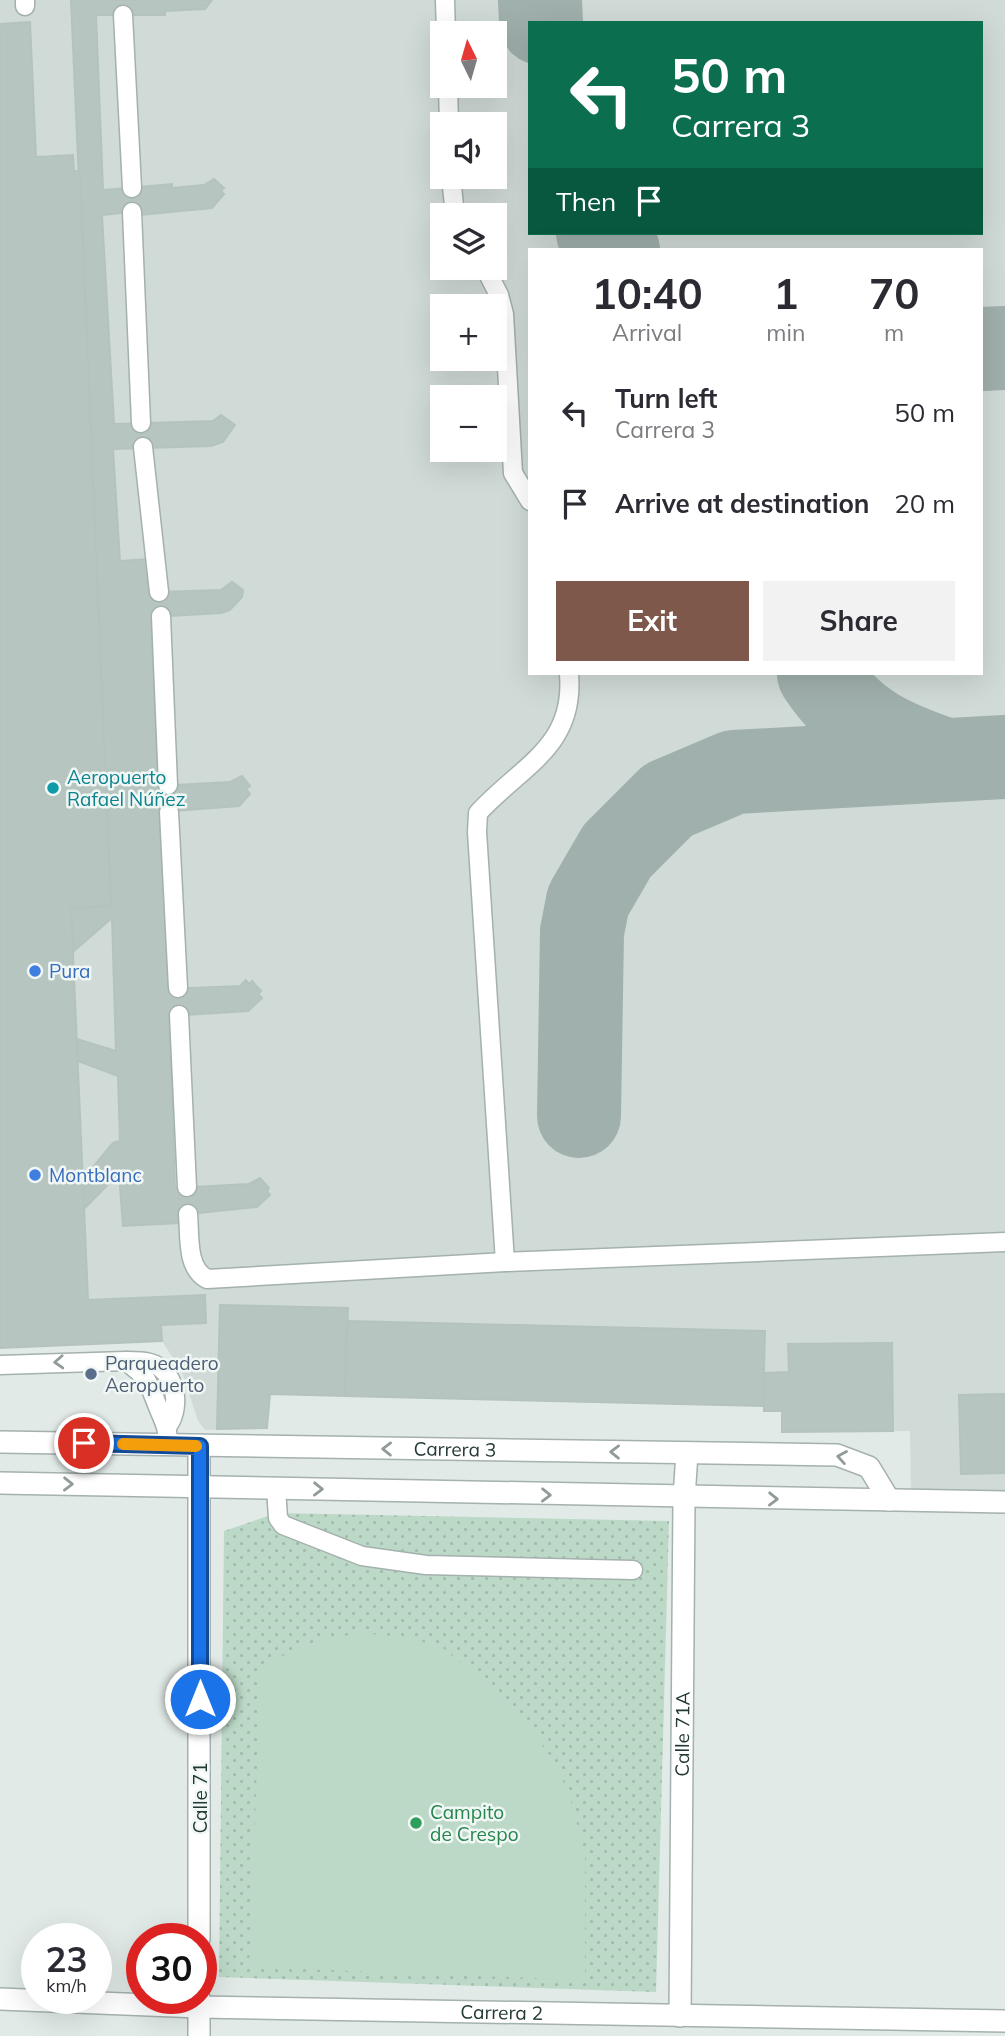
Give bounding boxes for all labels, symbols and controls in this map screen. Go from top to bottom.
north arrow [430,21,508,98]
map controls [430,21,507,462]
text: 50 m [671,44,787,105]
icon: left [556,49,647,140]
text: Carrera 3 [671,105,810,145]
button: sound [430,112,507,189]
icon: arrive [630,182,668,220]
text: Then [556,185,616,218]
button: layers [430,203,507,280]
text: 10:40 [592,267,703,320]
text: 1 [773,267,798,320]
text: 70 [869,267,919,320]
button: + [430,294,507,371]
text: Arrival [612,318,682,347]
text: min [766,318,805,347]
text: m [884,318,904,347]
text: Turn left [615,382,717,415]
button: − [430,385,507,462]
icon: left [556,394,594,432]
text: 50 m [894,396,955,429]
text: Carrera 3 [615,415,715,444]
icon: arrive [556,485,594,523]
text: Arrive at destination [615,487,870,520]
text: 20 m [894,487,955,520]
button: Exit [556,581,749,661]
button: Share [763,581,955,661]
place label: Aeropuerto Rafael Núñez [67,765,186,811]
marker: Aeropuerto Rafael Núñez [45,780,61,796]
place label: Pura [49,959,90,983]
marker: Pura [27,963,43,979]
place label: Montblanc [49,1163,142,1187]
marker: Montblanc [27,1167,43,1183]
place label: Parqueadero Aeropuerto [105,1351,219,1397]
one-way arrow [53,1354,64,1369]
marker: Parqueadero Aeropuerto [83,1366,99,1382]
pin [54,1413,114,1473]
icon: arrive [65,1424,103,1462]
street label: Carrera 3 [413,1436,496,1462]
one-way arrow [382,1441,392,1457]
one-way arrow [609,1444,620,1460]
one-way arrow [836,1450,848,1465]
one-way arrow [63,1476,74,1492]
one-way arrow [313,1481,324,1496]
one-way arrow [540,1487,551,1502]
one-way arrow [768,1491,779,1507]
position arrow [163,1662,237,1736]
street label: Calle 71A [670,1691,695,1777]
street label: Calle 71 [188,1762,212,1834]
place label: Campito de Crespo [430,1800,518,1846]
marker: Campito de Crespo [408,1815,424,1831]
speed limit sign: 30 [126,1923,217,2014]
text: 23 [45,1937,88,1981]
text: km/h [46,1974,87,1997]
street label: Carrera 2 [460,2000,543,2025]

